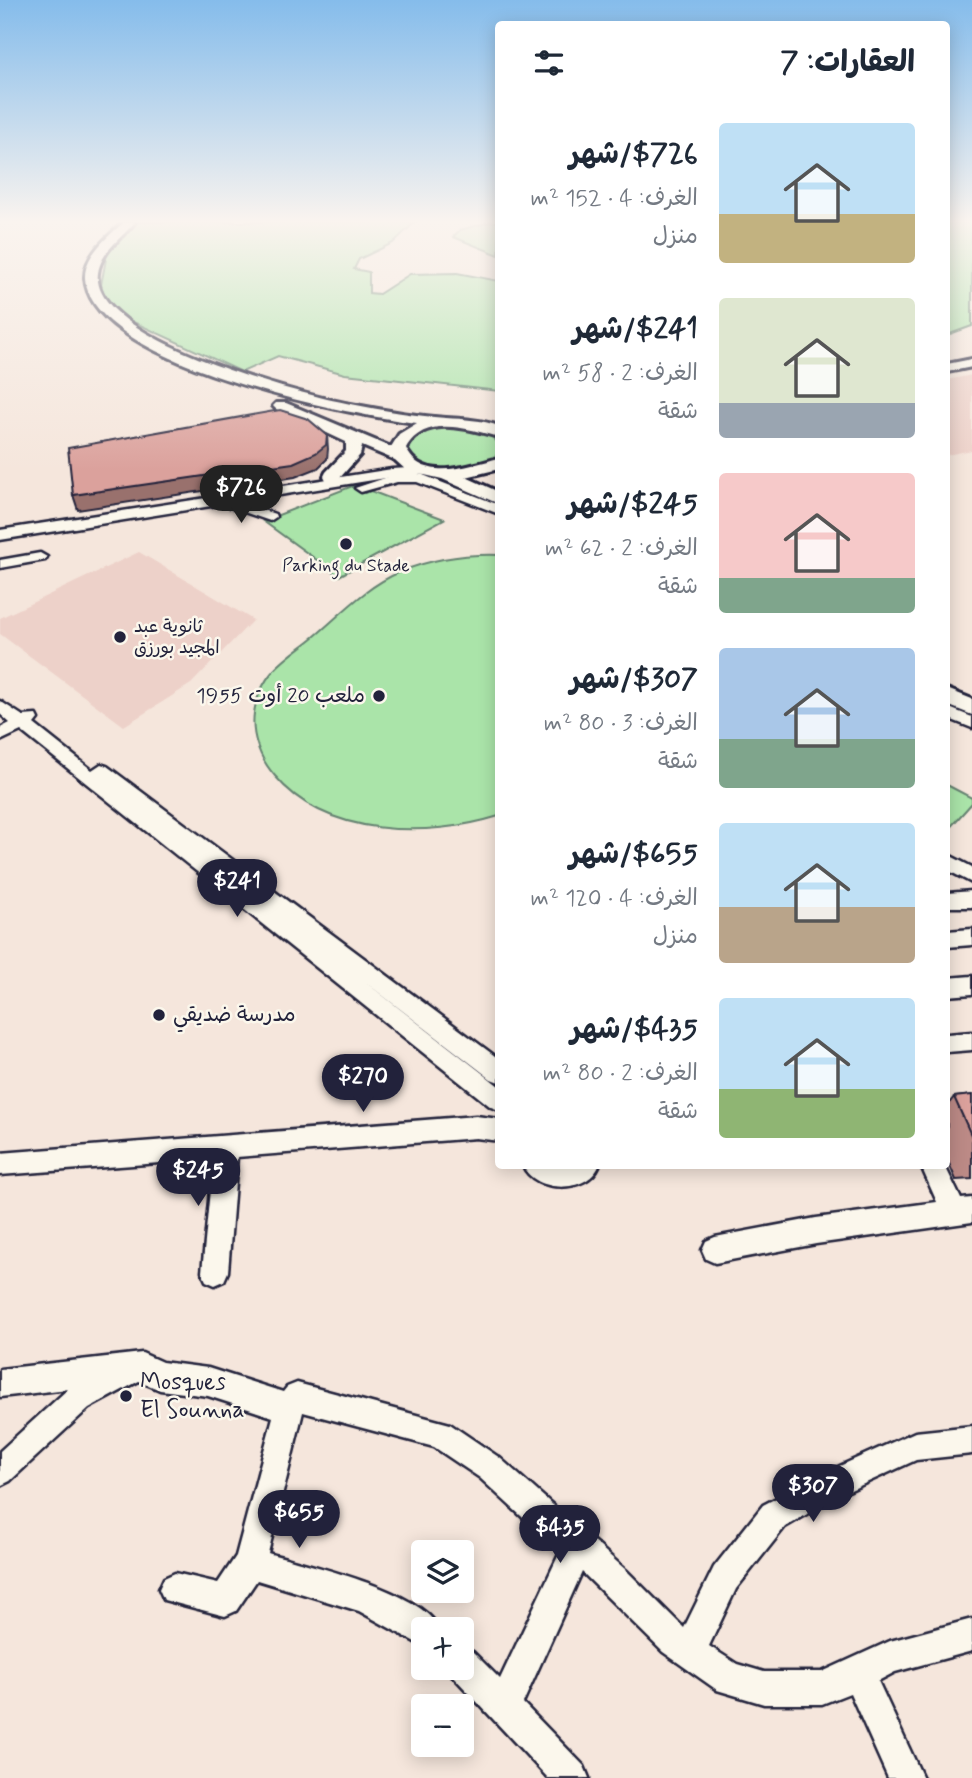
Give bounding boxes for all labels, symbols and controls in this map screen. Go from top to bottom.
text: العقارات: 7 [780,43,915,82]
icon: filters [530,44,568,82]
text: $726/شهر [569,135,698,174]
icon: home [775,151,859,235]
text: الغرف: 4 · 152 m² [531,184,698,214]
text: منزل [653,222,698,252]
text: $241/شهر [573,310,698,349]
icon: home [775,326,859,410]
text: الغرف: 2 · 58 m² [543,359,698,389]
text: شقة [658,397,698,427]
pin: $726 [200,466,282,525]
text: $726 [216,473,266,503]
text: $245/شهر [568,485,698,524]
icon: home [775,501,859,585]
text: الغرف: 2 · 62 m² [545,534,698,564]
marker: Parking du Stade [338,536,354,552]
place label: Parking du Stade [282,554,410,580]
text: شقة [658,572,698,602]
place label: ثانوية عبد المجيد بورزق [134,615,220,660]
marker: ثانوية عبد المجيد بورزق [112,629,128,645]
text: $307/شهر [570,660,698,699]
icon: home [775,676,859,760]
place label: ملعب 20 أوت 1955 [196,682,365,710]
marker: ملعب 20 أوت 1955 [371,688,387,704]
text: الغرف: 3 · 80 m² [544,709,698,739]
text: شقة [658,747,698,777]
text: $655/شهر [569,835,698,874]
icon: home [775,851,859,935]
pin: $241 [196,860,278,919]
text: $241 [213,867,261,897]
text: الغرف: 4 · 120 m² [531,884,698,914]
text: منزل [653,922,698,952]
place label: مدرسة ضديقي [173,1001,296,1033]
marker: مدرسة ضديقي [151,1007,167,1023]
text: $435/شهر [571,1010,698,1049]
icon: home [775,1026,859,1110]
pin: $270 [322,1054,404,1114]
text: الغرف: 2 · 80 m² [543,1059,698,1089]
text: $270 [338,1062,388,1092]
text: شقة [658,1097,698,1127]
pin: $245 [157,1148,239,1208]
text: $245 [172,1156,224,1186]
place label: Mosques El Sounna [140,1367,245,1426]
marker: Mosques El Sounna [118,1388,134,1404]
pin: $307 [772,1464,854,1524]
text: $307 [788,1472,838,1502]
pin: $655 [258,1490,340,1550]
text: $655 [274,1498,324,1528]
pin: $435 [519,1506,601,1565]
text: $435 [535,1513,585,1543]
map controls [411,1540,474,1757]
button: layers [411,1540,474,1603]
button: + [411,1617,474,1680]
button: − [411,1694,474,1757]

